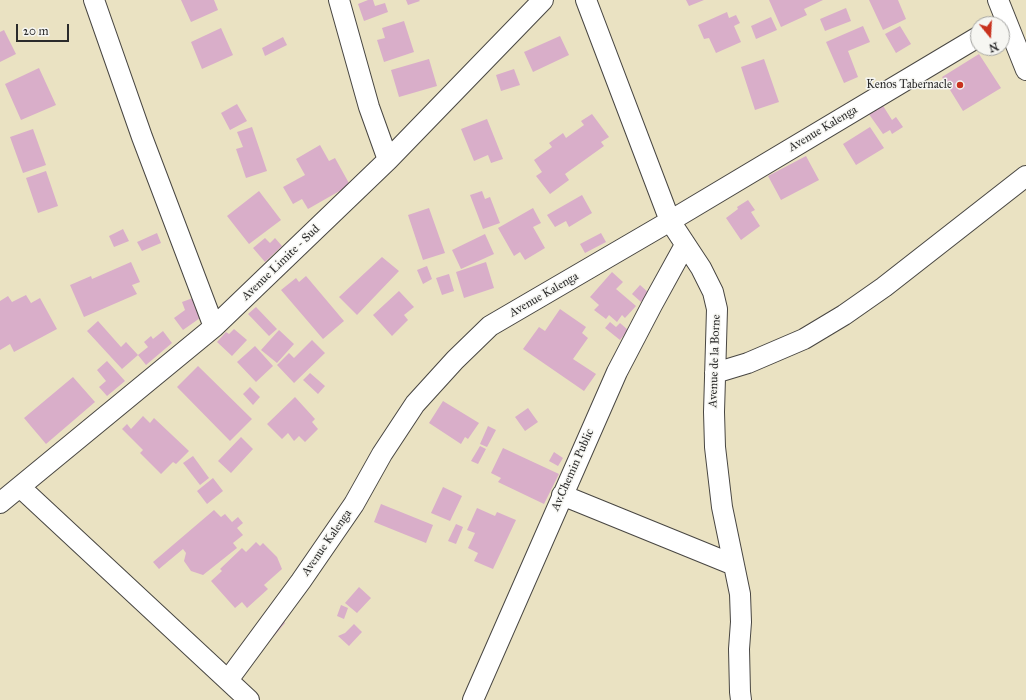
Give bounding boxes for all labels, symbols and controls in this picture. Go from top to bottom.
scale bar [18,16,71,42]
north arrow [970,16,1010,56]
text: 20 m [23,24,49,38]
text: N [987,39,1000,55]
place label: Kenos Tabernacle [866,78,952,92]
marker: Kenos Tabernacle [955,80,965,90]
street label: Avenue Kalenga [786,103,860,155]
street label: Avenue Limite - Sud [239,222,323,304]
street label: Avenue Kalenga [507,269,581,321]
street label: Avenue de la Borne [706,314,724,408]
street label: Av.Chemin Public [548,427,598,513]
street label: Avenue Kalenga [299,507,355,579]

